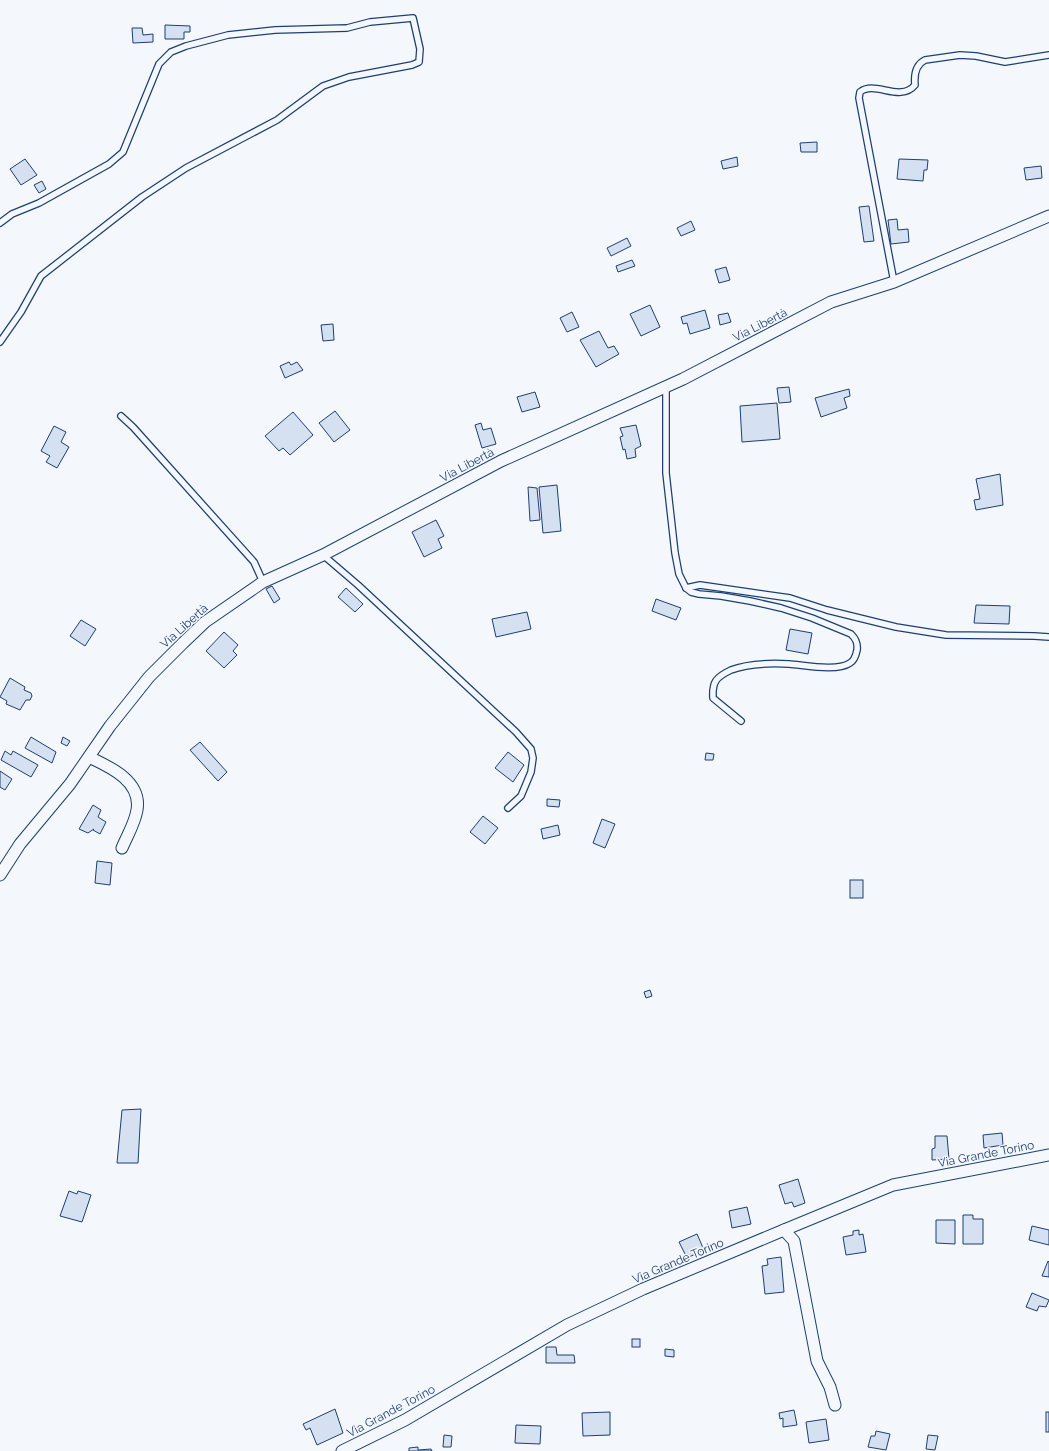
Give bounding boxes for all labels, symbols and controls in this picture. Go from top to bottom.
street label: Via Libertà [730,305,790,345]
street label: Via Libertà [438,445,496,485]
street label: Via Libertà [157,601,211,651]
street label: Via Grande Torino [937,1138,1035,1170]
street label: Via Grande Torino [630,1235,726,1287]
street label: Via Grande Torino [344,1382,438,1440]

